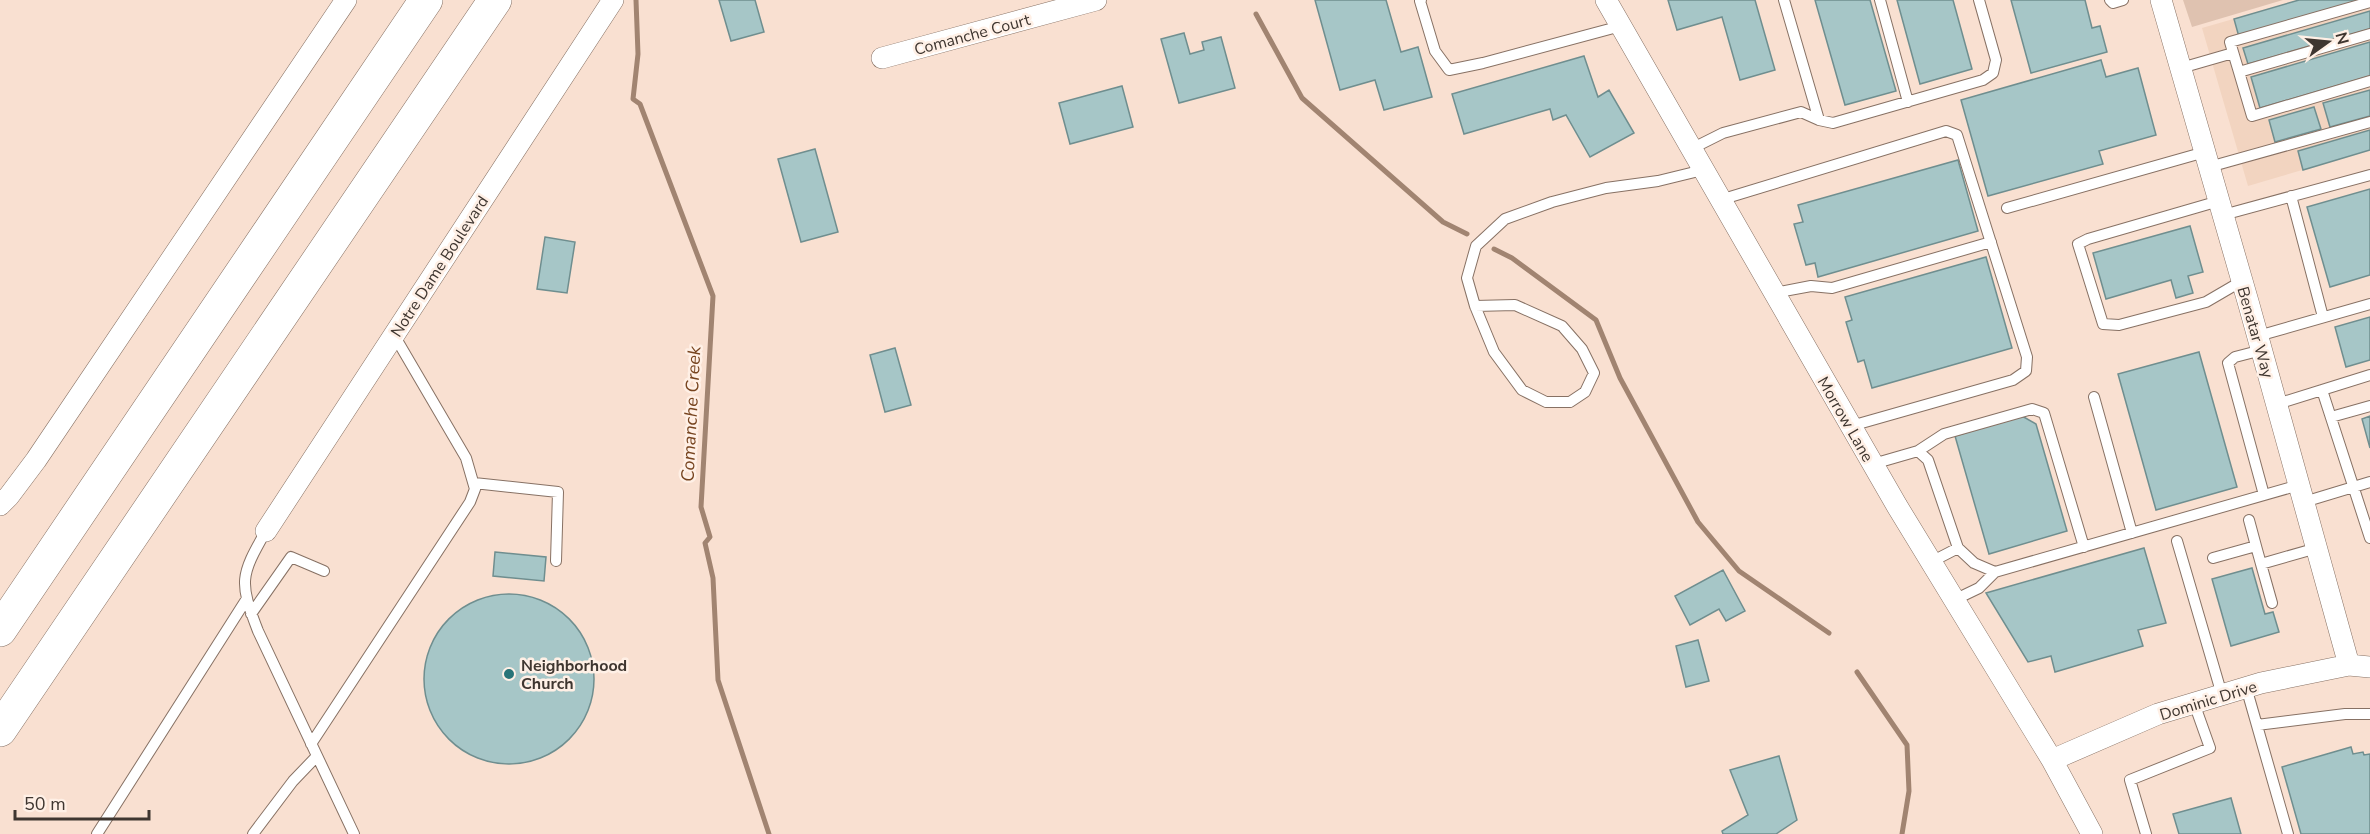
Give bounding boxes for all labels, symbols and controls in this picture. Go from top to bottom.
street label: Comanche Court [912,9,1033,61]
north arrow [2298,12,2358,72]
text: N [2329,30,2354,47]
street label: Notre Dame Boulevard [386,192,494,341]
street label: Benatar Way [2231,284,2279,381]
water label: Comanche Creek [675,344,707,483]
street label: Morrow Lane [1812,373,1878,466]
place label: Neighborhood Church [521,655,627,695]
marker: Neighborhood Church [502,667,516,681]
street label: Dominic Drive [2157,676,2260,726]
scale bar [15,783,148,821]
text: 50 m [24,792,66,816]

